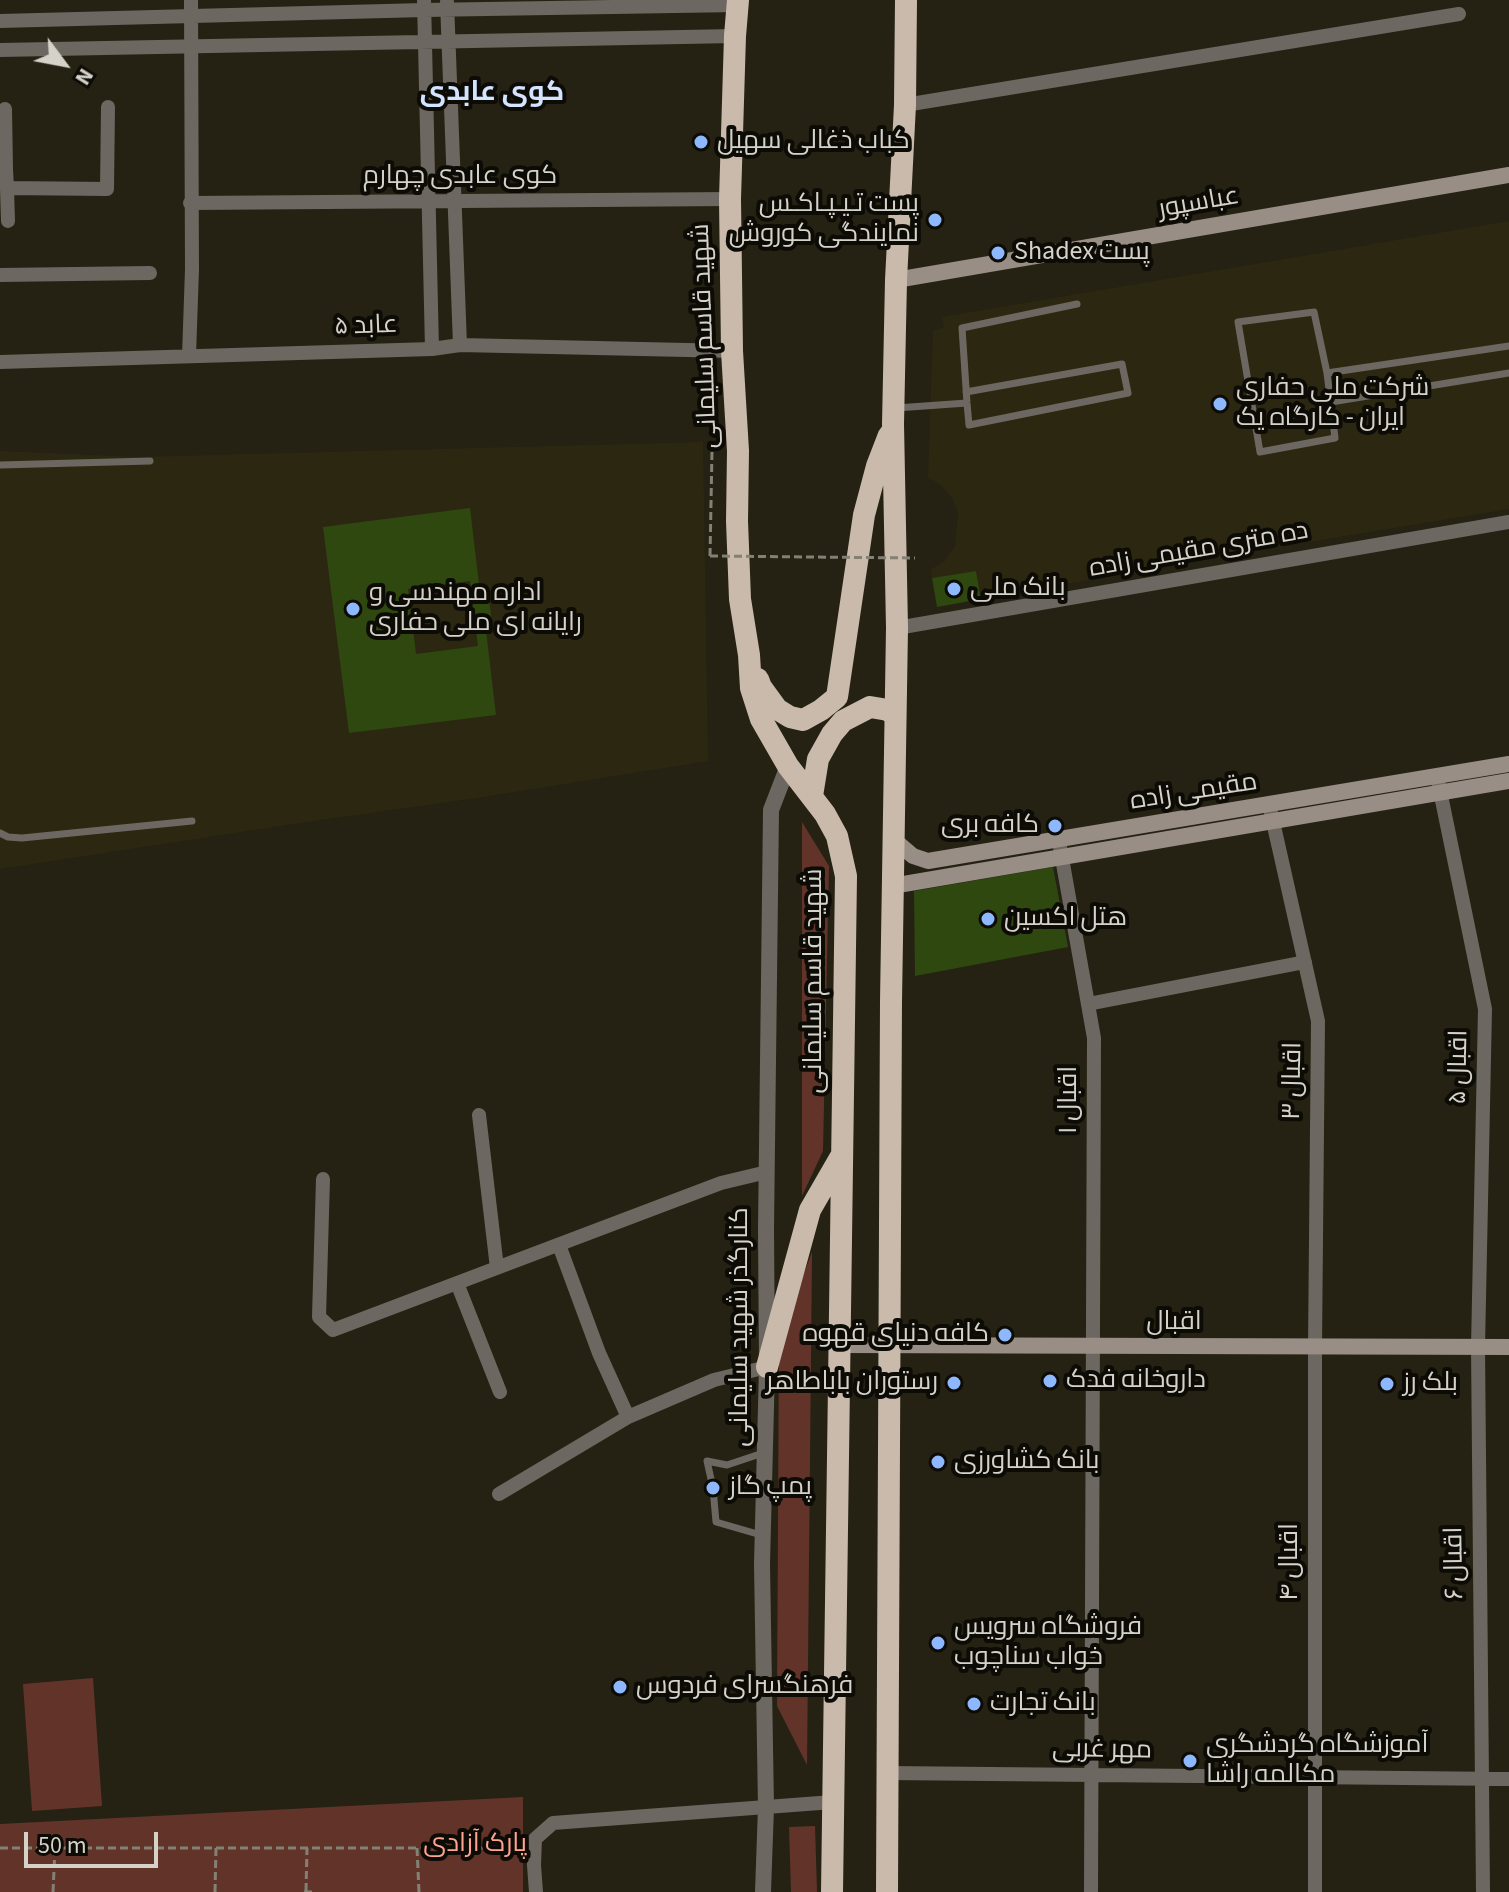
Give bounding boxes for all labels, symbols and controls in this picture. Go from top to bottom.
north arrow [24,24,104,104]
text: N [67,62,102,91]
district label: کوی عابدی [420,77,564,111]
place label: کباب ذغالی سهیل [717,126,910,158]
marker: کباب ذغالی سهیل [692,133,710,151]
street label: کوی عابدی چهارم [363,161,557,193]
street label: عباسپور [1156,182,1242,226]
place label: پست تـیـپـاکـس نمایندگی کوروش [729,189,919,250]
marker: پست تـیـپـاکـس نمایندگی کوروش [926,211,944,229]
street label: شهید قاسم سلیمانی [686,223,726,449]
place label: Shadex پست [1014,237,1150,269]
marker: Shadex پست [989,244,1007,262]
street label: عابد ۵ [334,310,398,344]
place label: شرکت ملی حفاری ایران - کارگاه یک [1236,373,1429,434]
marker: شرکت ملی حفاری ایران - کارگاه یک [1211,395,1229,413]
street label: ده متری مقیمی زاده [1087,516,1311,586]
place label: بانک ملی [970,573,1066,605]
place label: اداره مهندسی و رایانه ای ملی حفاری [369,578,582,640]
marker: بانک ملی [945,580,963,598]
marker: اداره مهندسی و رایانه ای ملی حفاری [344,600,362,618]
street label: مقیمی زاده [1128,768,1260,818]
place label: کافه بری [941,810,1039,842]
marker: کافه بری [1046,817,1064,835]
street label: شهید قاسم سلیمانی [799,869,831,1093]
place label: هتل اکسین [1004,903,1127,935]
marker: هتل اکسین [979,910,997,928]
street label: اقبال ۵ [1444,1029,1476,1105]
street label: اقبال ۳ [1278,1042,1310,1120]
street label: اقبال ۱ [1054,1066,1086,1134]
street label: کنارگذر شهید سلیمانی [725,1207,757,1447]
street label: اقبال [1146,1307,1202,1339]
place label: کافه دنیای قهوه [803,1319,989,1351]
marker: کافه دنیای قهوه [996,1326,1014,1344]
place label: داروخانه فدک [1066,1365,1206,1397]
place label: رستوران باباطاهر [766,1367,938,1399]
place label: بلک رز [1403,1368,1458,1400]
marker: داروخانه فدک [1041,1372,1059,1390]
marker: رستوران باباطاهر [945,1374,963,1392]
marker: بلک رز [1378,1375,1396,1393]
place label: بانک کشاورزی [954,1446,1099,1478]
marker: بانک کشاورزی [929,1453,947,1471]
place label: پمپ گاز [729,1472,812,1504]
marker: پمپ گاز [704,1479,722,1497]
street label: اقبال ۴ [1275,1523,1307,1601]
street label: اقبال ۶ [1440,1526,1472,1600]
place label: فروشگاه سرویس خواب سناچوب [954,1612,1142,1674]
marker: فروشگاه سرویس خواب سناچوب [929,1634,947,1652]
place label: فرهنگسرای فردوس [636,1671,853,1703]
marker: فرهنگسرای فردوس [611,1678,629,1696]
place label: بانک تجارت [990,1688,1096,1720]
marker: بانک تجارت [965,1695,983,1713]
place label: آموزشگاه گردشگری مکالمه راشا [1206,1730,1428,1792]
street label: مهر غربی [1052,1735,1152,1767]
marker: آموزشگاه گردشگری مکالمه راشا [1181,1752,1199,1770]
scale bar [28,1816,162,1866]
text: 50 m [38,1828,87,1863]
park label: پارک آزادی [423,1829,527,1861]

